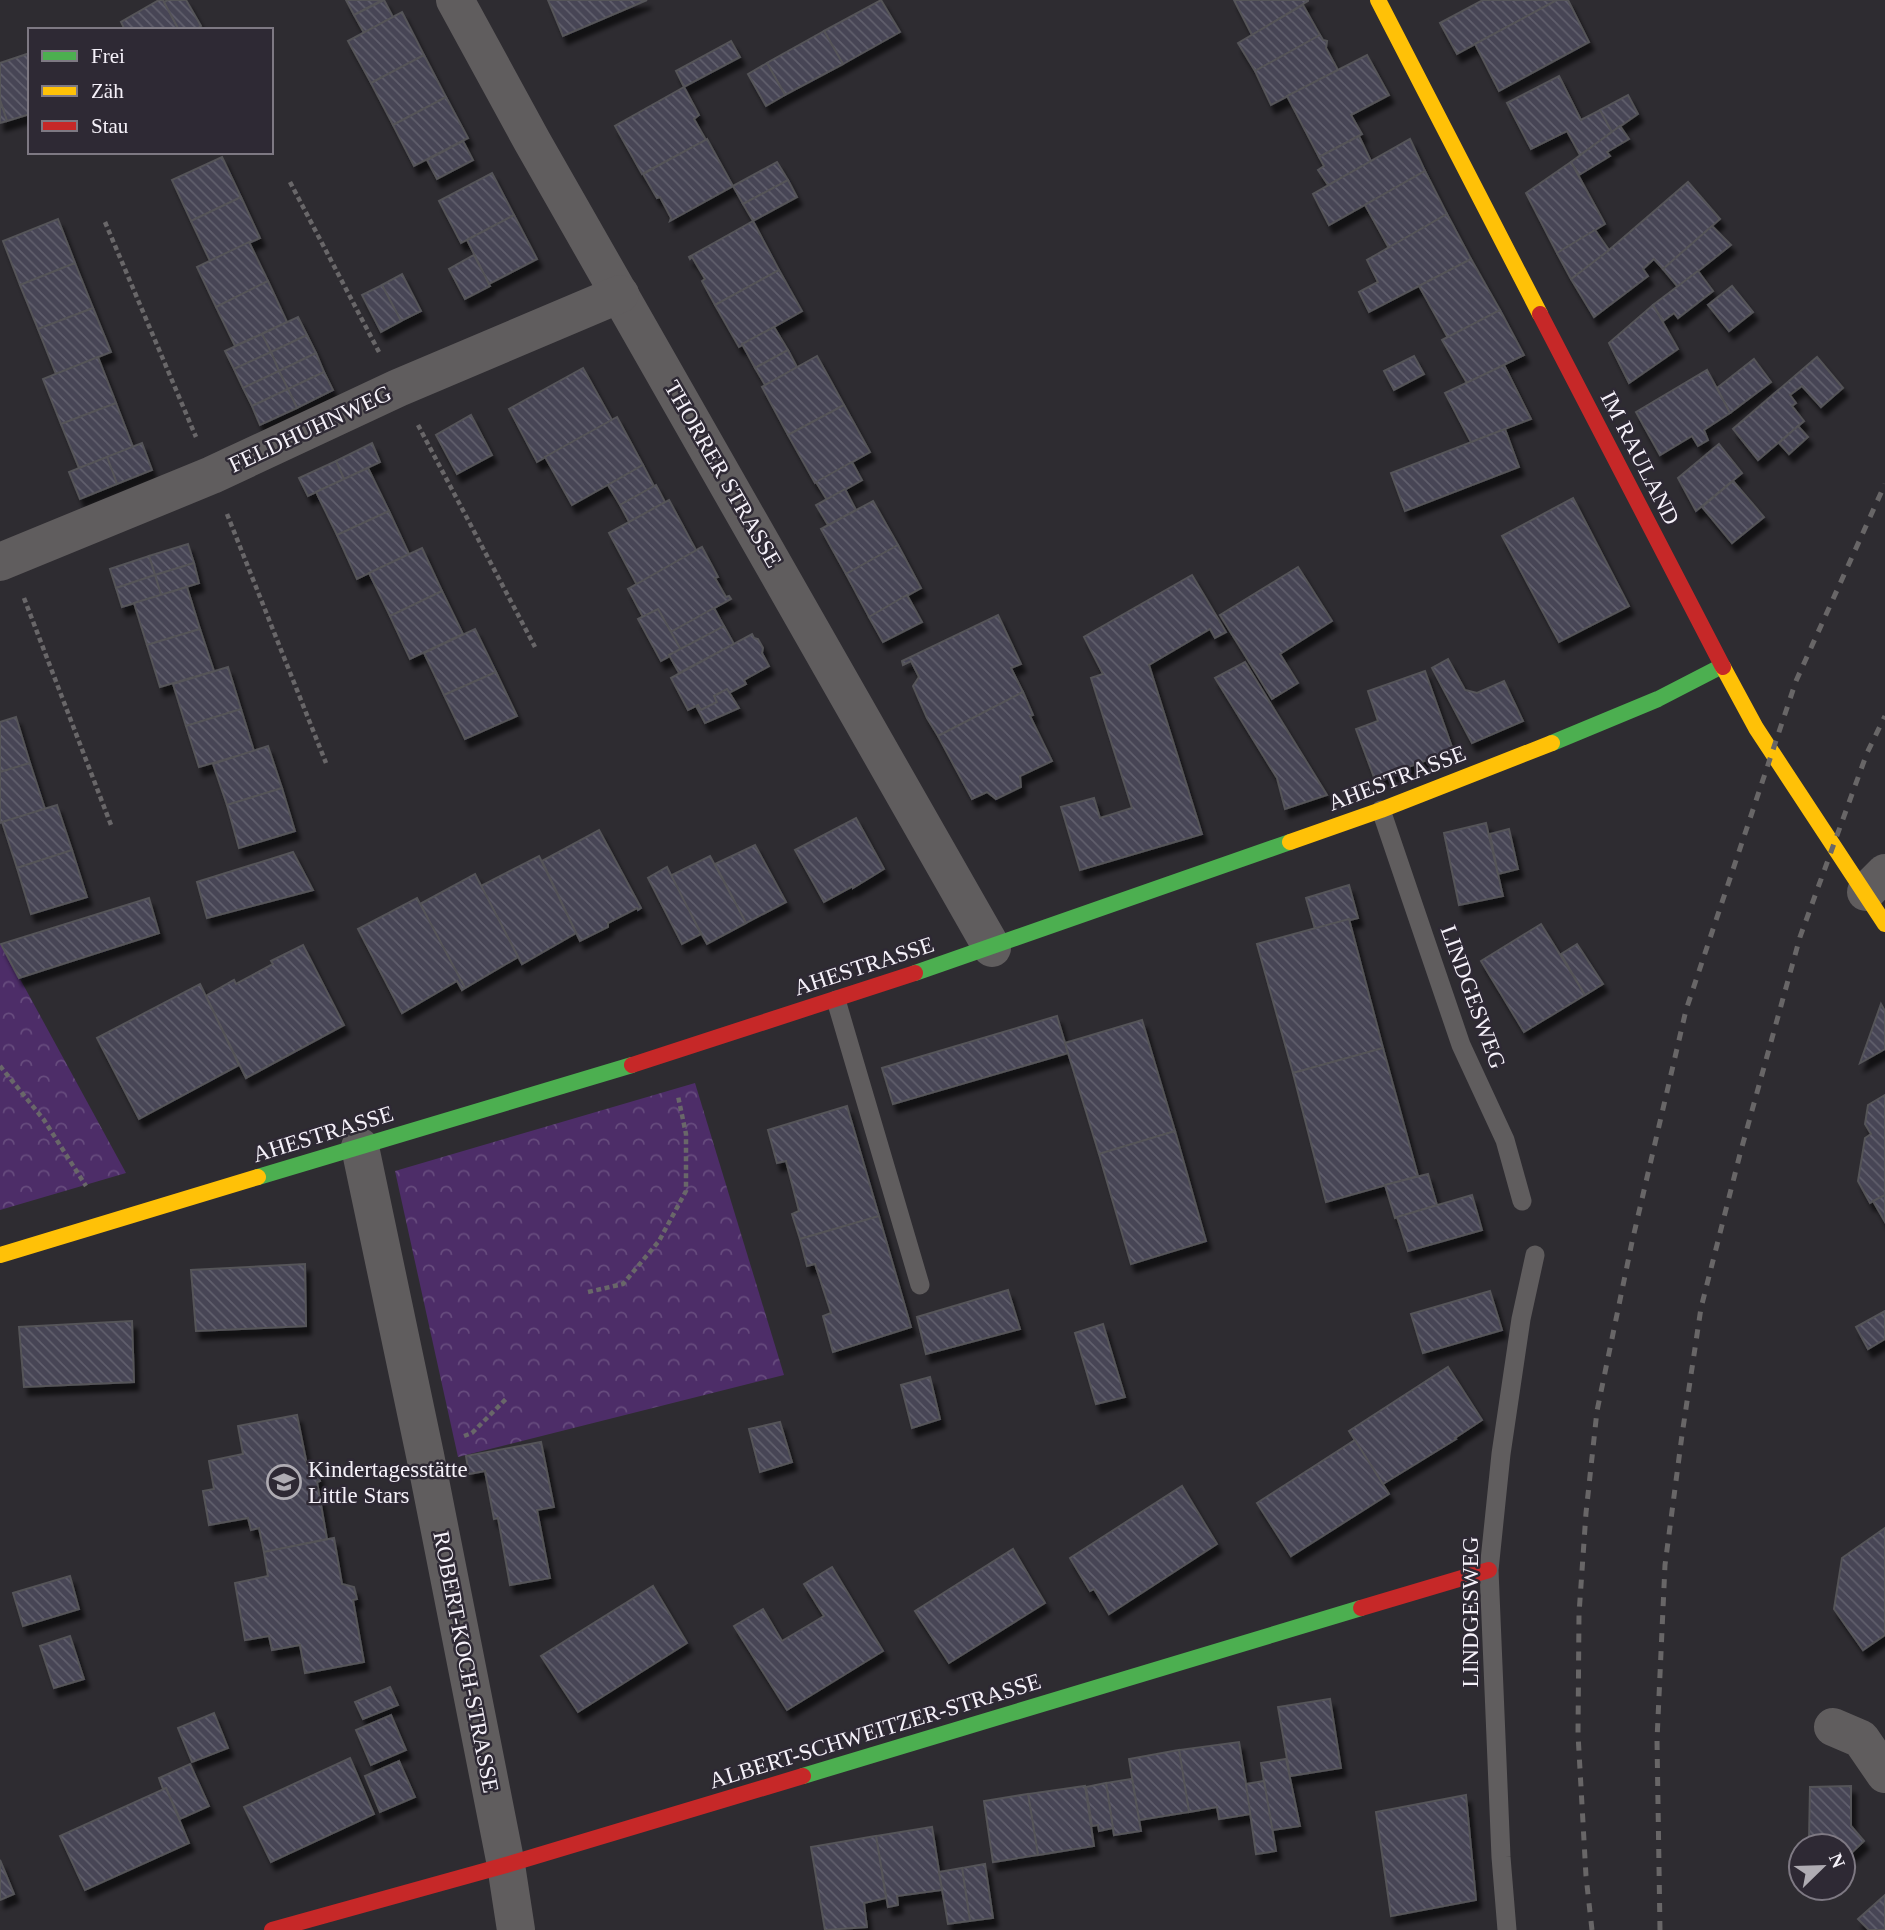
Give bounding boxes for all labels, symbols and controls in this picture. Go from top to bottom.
legend [28,28,273,154]
text: Frei [91,44,125,68]
text: Zäh [91,79,124,103]
text: Stau [91,114,129,138]
street label: THORRER STRASSE [659,376,787,572]
street label: FELDHUHNWEG [225,380,395,478]
street label: IM RAULAND [1596,387,1684,529]
street label: AHESTRASSE [1325,740,1469,816]
street label: LINDGESWEG [1435,922,1511,1072]
street label: AHESTRASSE [791,932,937,1000]
street label: AHESTRASSE [250,1101,396,1167]
place label: Kindertagesstätte Little Stars [308,1457,468,1508]
school or university icon: Kindertagesstätte Little Stars [265,1463,303,1501]
street label: ROBERT-KOCH-STRASSE [428,1529,504,1795]
street label: LINDGESWEG [1458,1537,1483,1687]
street label: ALBERT-SCHWEITZER-STRASSE [706,1669,1044,1793]
north arrow [1787,1832,1857,1902]
text: N [1825,1850,1850,1871]

